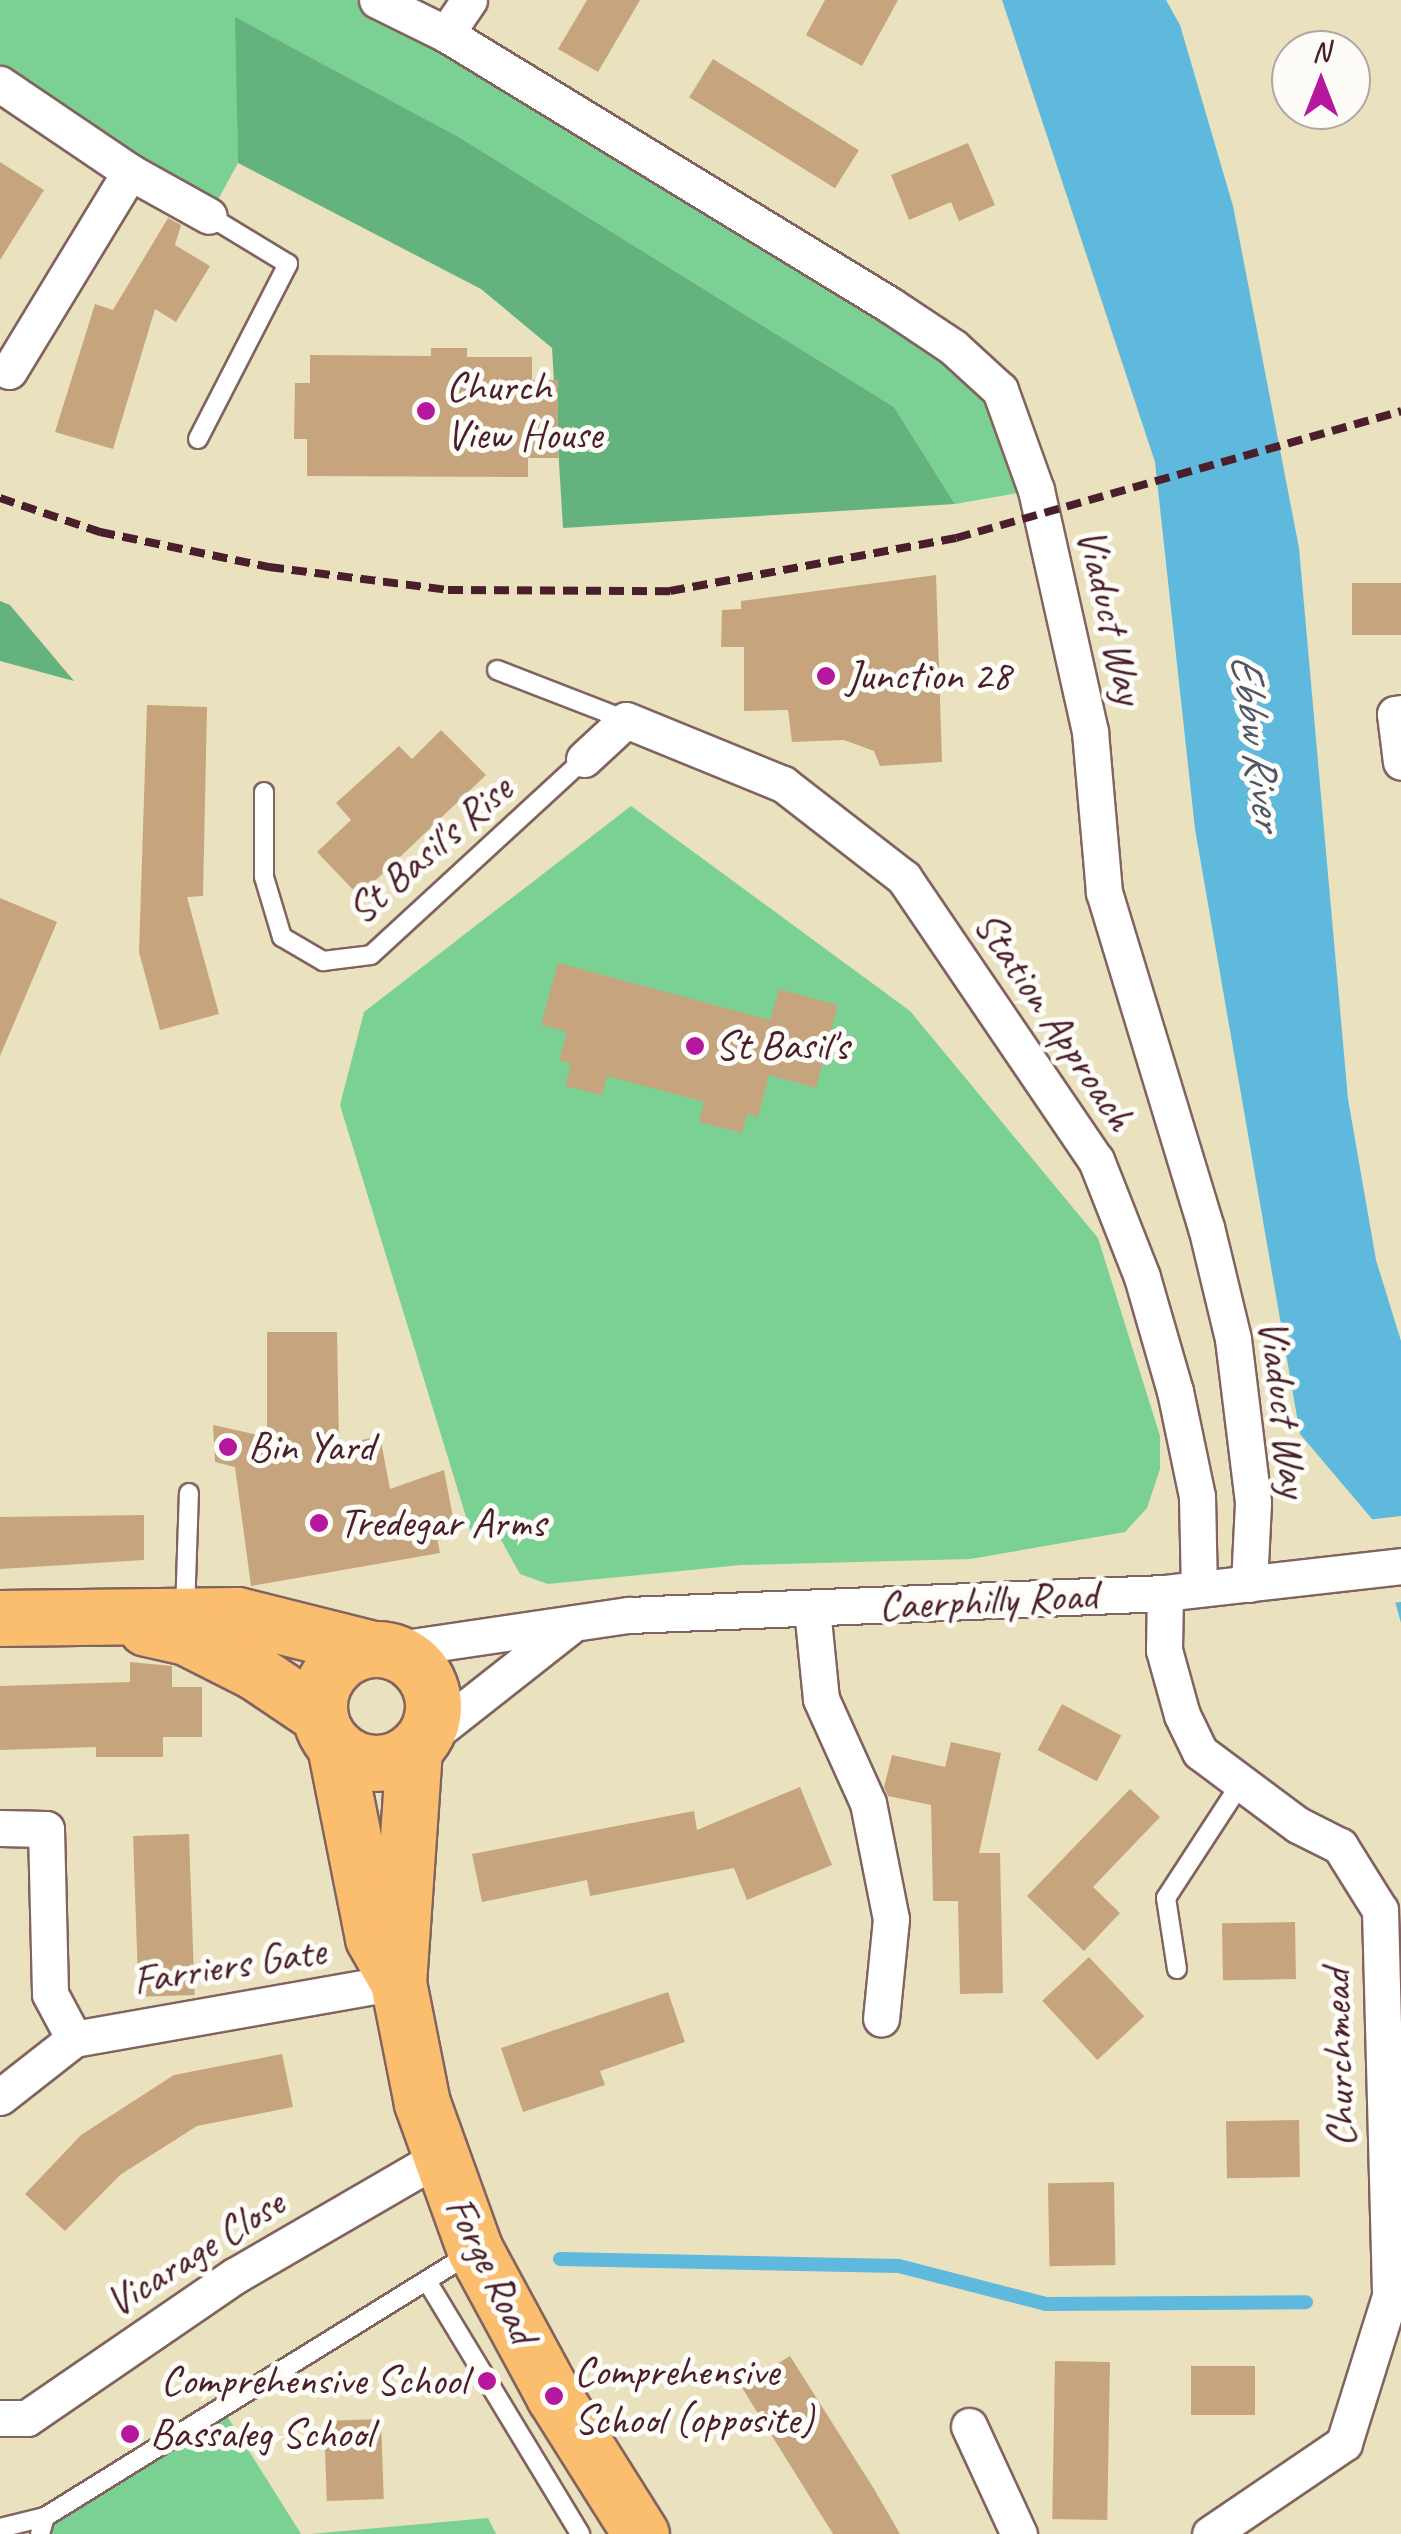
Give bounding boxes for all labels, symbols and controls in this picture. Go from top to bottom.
north arrow [1271,30,1371,130]
text: N [1312,34,1330,69]
place label: Church View House [446,362,602,461]
marker: Church View House [415,400,437,422]
street label: Viaduct Way [1065,524,1155,708]
water label: Ebbw River [1218,650,1296,832]
place label: Junction 28 [846,651,1011,701]
marker: Junction 28 [815,665,837,687]
street label: St Basil's Rise [337,765,523,935]
street label: Station Approach [962,902,1146,1140]
place label: St Basil's [715,1021,849,1071]
marker: St Basil's [684,1035,706,1057]
street label: Viaduct Way [1247,1316,1319,1500]
place label: Bin Yard [248,1422,375,1472]
marker: Bin Yard [217,1436,239,1458]
place label: Tredegar Arms [339,1498,547,1548]
marker: Tredegar Arms [308,1512,330,1534]
street label: Caerphilly Road [877,1570,1099,1632]
street label: Farriers Gate [129,1926,329,2006]
street label: Churchmead [1311,1968,1367,2148]
street label: Vicarage Close [96,2178,294,2328]
street label: Forge Road [434,2188,548,2352]
place label: Comprehensive School (opposite) [574,2347,813,2446]
place label: Comprehensive School [162,2356,467,2406]
marker: Comprehensive School [476,2370,498,2392]
marker: Comprehensive School (opposite) [543,2385,565,2407]
place label: Bassaleg School [150,2409,372,2459]
marker: Bassaleg School [119,2423,141,2445]

